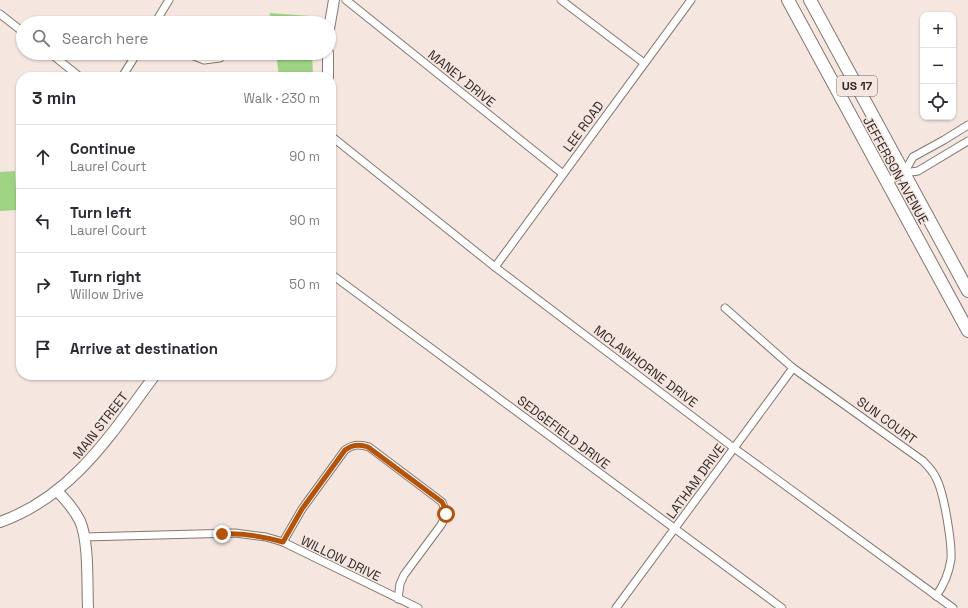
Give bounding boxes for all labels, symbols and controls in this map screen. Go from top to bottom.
map controls [920,12,956,120]
button: + [920,12,956,48]
search box [16,16,336,60]
icon: search [30,27,52,49]
text: Search here [62,29,148,48]
street label: MANEY DRIVE [425,46,499,111]
button: − [920,48,956,84]
road number: US 17 [837,76,877,96]
button: locate [920,84,956,120]
text: 3 min [32,87,76,109]
text: Walk · 230 m [243,90,320,107]
street label: LEE ROAD [559,98,608,155]
street label: JEFFERSON AVENUE [859,113,932,227]
text: Continue [70,139,136,158]
icon: ahead [32,146,54,168]
text: 90 m [289,148,320,165]
text: Laurel Court [70,158,146,175]
text: Turn left [70,203,132,222]
icon: left [32,210,54,232]
text: 90 m [289,212,320,229]
text: Laurel Court [70,222,146,239]
text: Turn right [70,267,141,286]
icon: right [32,274,54,296]
text: 50 m [289,276,320,293]
text: Willow Drive [70,286,144,303]
street label: MCLAWHORNE DRIVE [590,322,701,411]
icon: arrive [32,338,54,360]
text: Arrive at destination [70,339,218,358]
street label: MAIN STREET [69,388,132,462]
street label: SEDGEFIELD DRIVE [514,392,613,473]
street label: SUN COURT [853,393,920,448]
street label: LATHAM DRIVE [662,440,728,522]
route start [437,505,455,523]
route end [213,525,231,543]
street label: WILLOW DRIVE [298,532,384,585]

